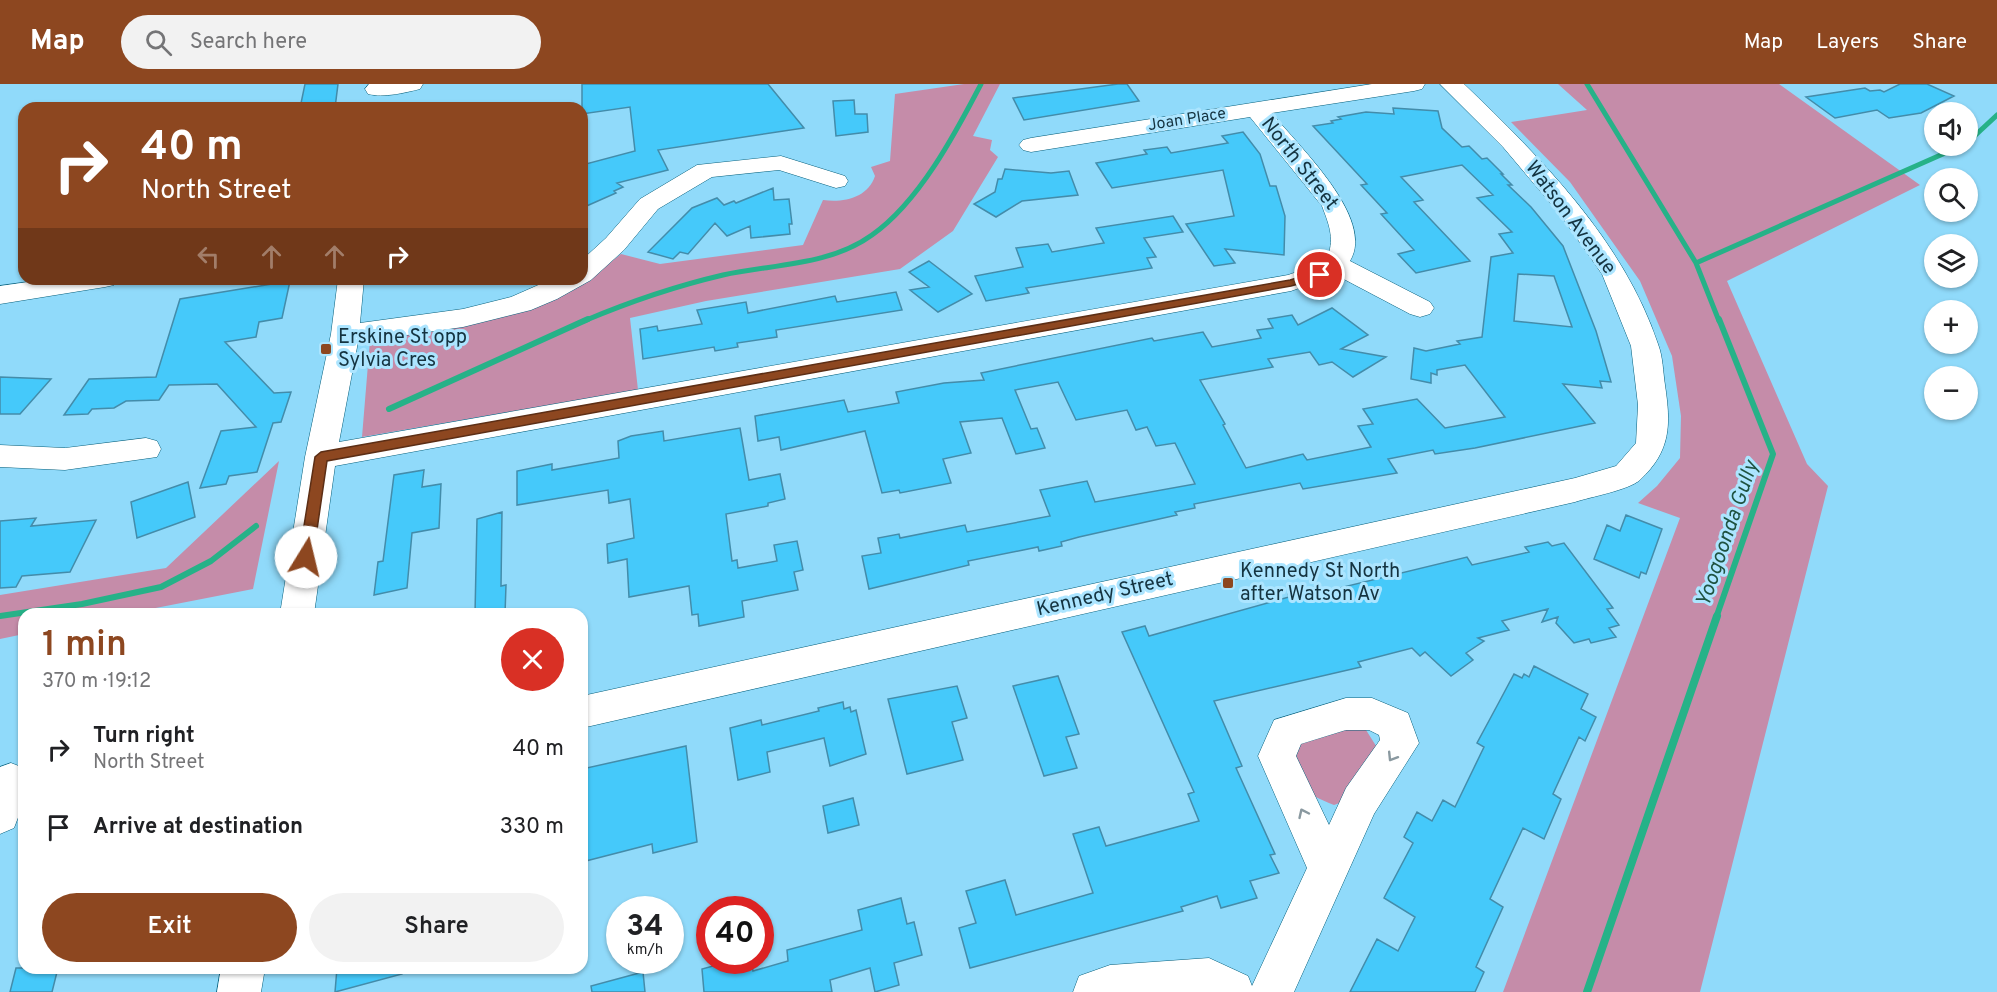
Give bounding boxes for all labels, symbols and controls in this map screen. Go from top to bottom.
search box [121,15,541,69]
text: Map [30,24,85,60]
icon: search [142,26,175,59]
text: Search here [190,29,307,56]
text: Map [1744,29,1783,56]
text: Layers [1816,29,1879,56]
text: Share [1912,29,1967,56]
map controls [1924,102,1978,420]
button: sound [1924,102,1978,156]
street label: Joan Place [1146,104,1228,136]
street label: North Street [1254,112,1344,216]
text: 40 m [141,122,243,175]
icon: right [42,126,120,204]
street label: Watson Avenue [1519,156,1621,280]
button: search [1924,168,1978,222]
text: North Street [141,174,292,208]
button: layers [1924,234,1978,288]
icon: left [192,240,225,273]
icon: ahead [255,240,288,273]
icon: ahead [318,240,351,273]
icon: right [381,240,414,273]
pin [1294,249,1345,300]
icon: arrive [1303,258,1336,291]
button: + [1924,300,1978,354]
place label: Erskine St opp Sylvia Cres [338,325,467,374]
marker: Erskine St opp Sylvia Cres [319,342,333,356]
button: − [1924,366,1978,420]
water label: Yoogoonda Gully [1690,456,1766,611]
position arrow [274,525,338,589]
place label: Kennedy St North after Watson Av [1240,559,1400,608]
street label: Kennedy Street [1034,567,1176,623]
marker: Kennedy St North after Watson Av [1221,576,1235,590]
text: 1 min [42,623,127,669]
button: close [501,628,564,691]
text: 370 m · 19:12 [42,669,151,695]
text: Turn right [93,723,195,750]
icon: right [42,733,75,766]
text: 40 m [512,736,564,763]
text: North Street [93,750,205,776]
one-way arrow [1387,751,1399,761]
one-way arrow [1298,808,1310,819]
icon: arrive [42,811,75,844]
text: Arrive at destination [93,814,303,841]
text: 330 m [500,814,564,841]
button: Exit [42,893,297,962]
button: Share [309,893,564,962]
speed limit sign: 40 [696,896,774,974]
text: 34 [626,909,664,946]
text: km/h [627,941,663,960]

